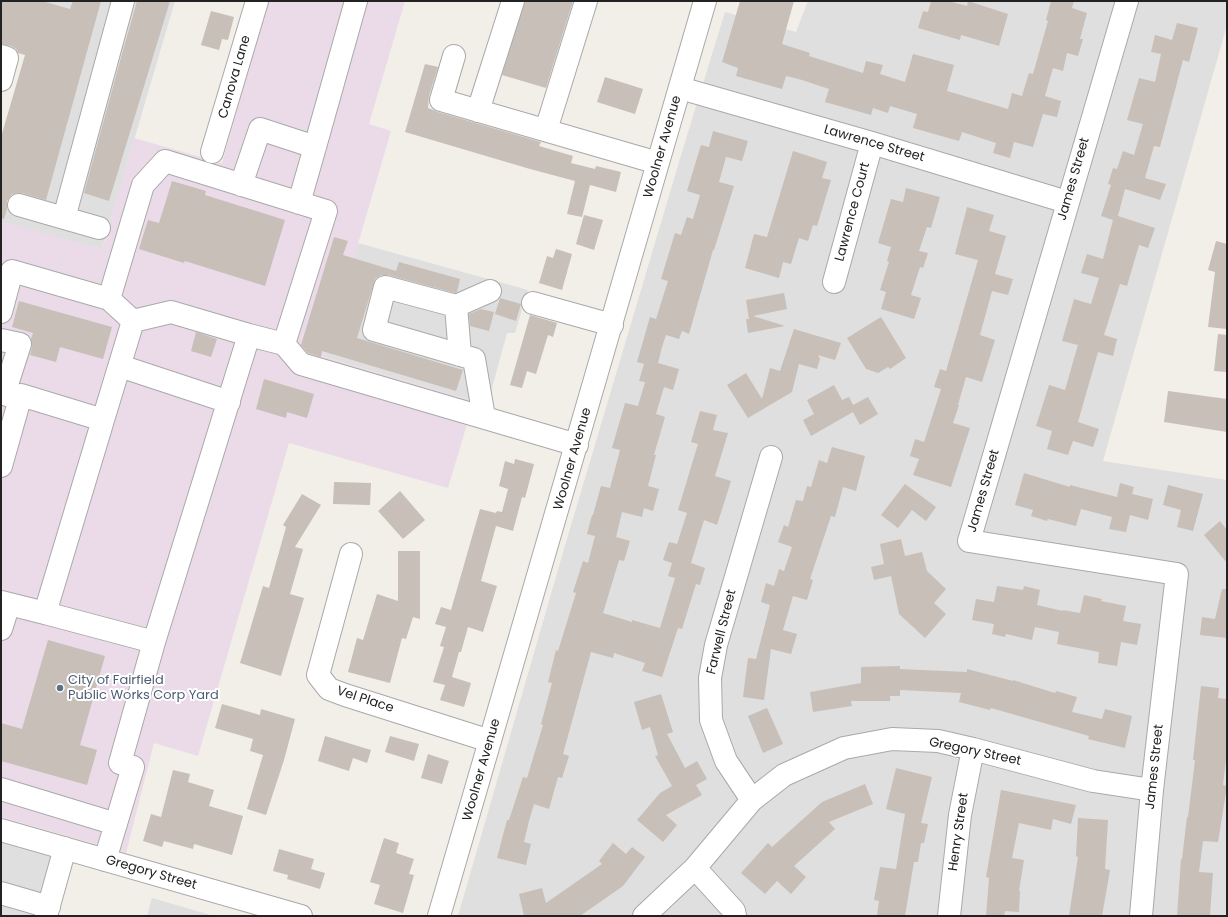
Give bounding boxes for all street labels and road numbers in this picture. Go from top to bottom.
street label: Canova Lane [216,34,254,120]
street label: Woolner Avenue [641,94,685,200]
street label: Lawrence Street [822,122,926,166]
street label: James Street [1055,136,1093,222]
street label: Lawrence Court [832,161,874,263]
street label: Woolner Avenue [551,406,595,512]
street label: James Street [965,448,1003,534]
street label: Farwell Street [704,588,740,676]
street label: Vel Place [335,683,395,717]
street label: Woolner Avenue [460,717,504,823]
street label: James Street [1143,724,1167,810]
street label: Gregory Street [927,735,1023,769]
street label: Henry Street [946,792,972,872]
street label: Gregory Street [104,853,198,893]

